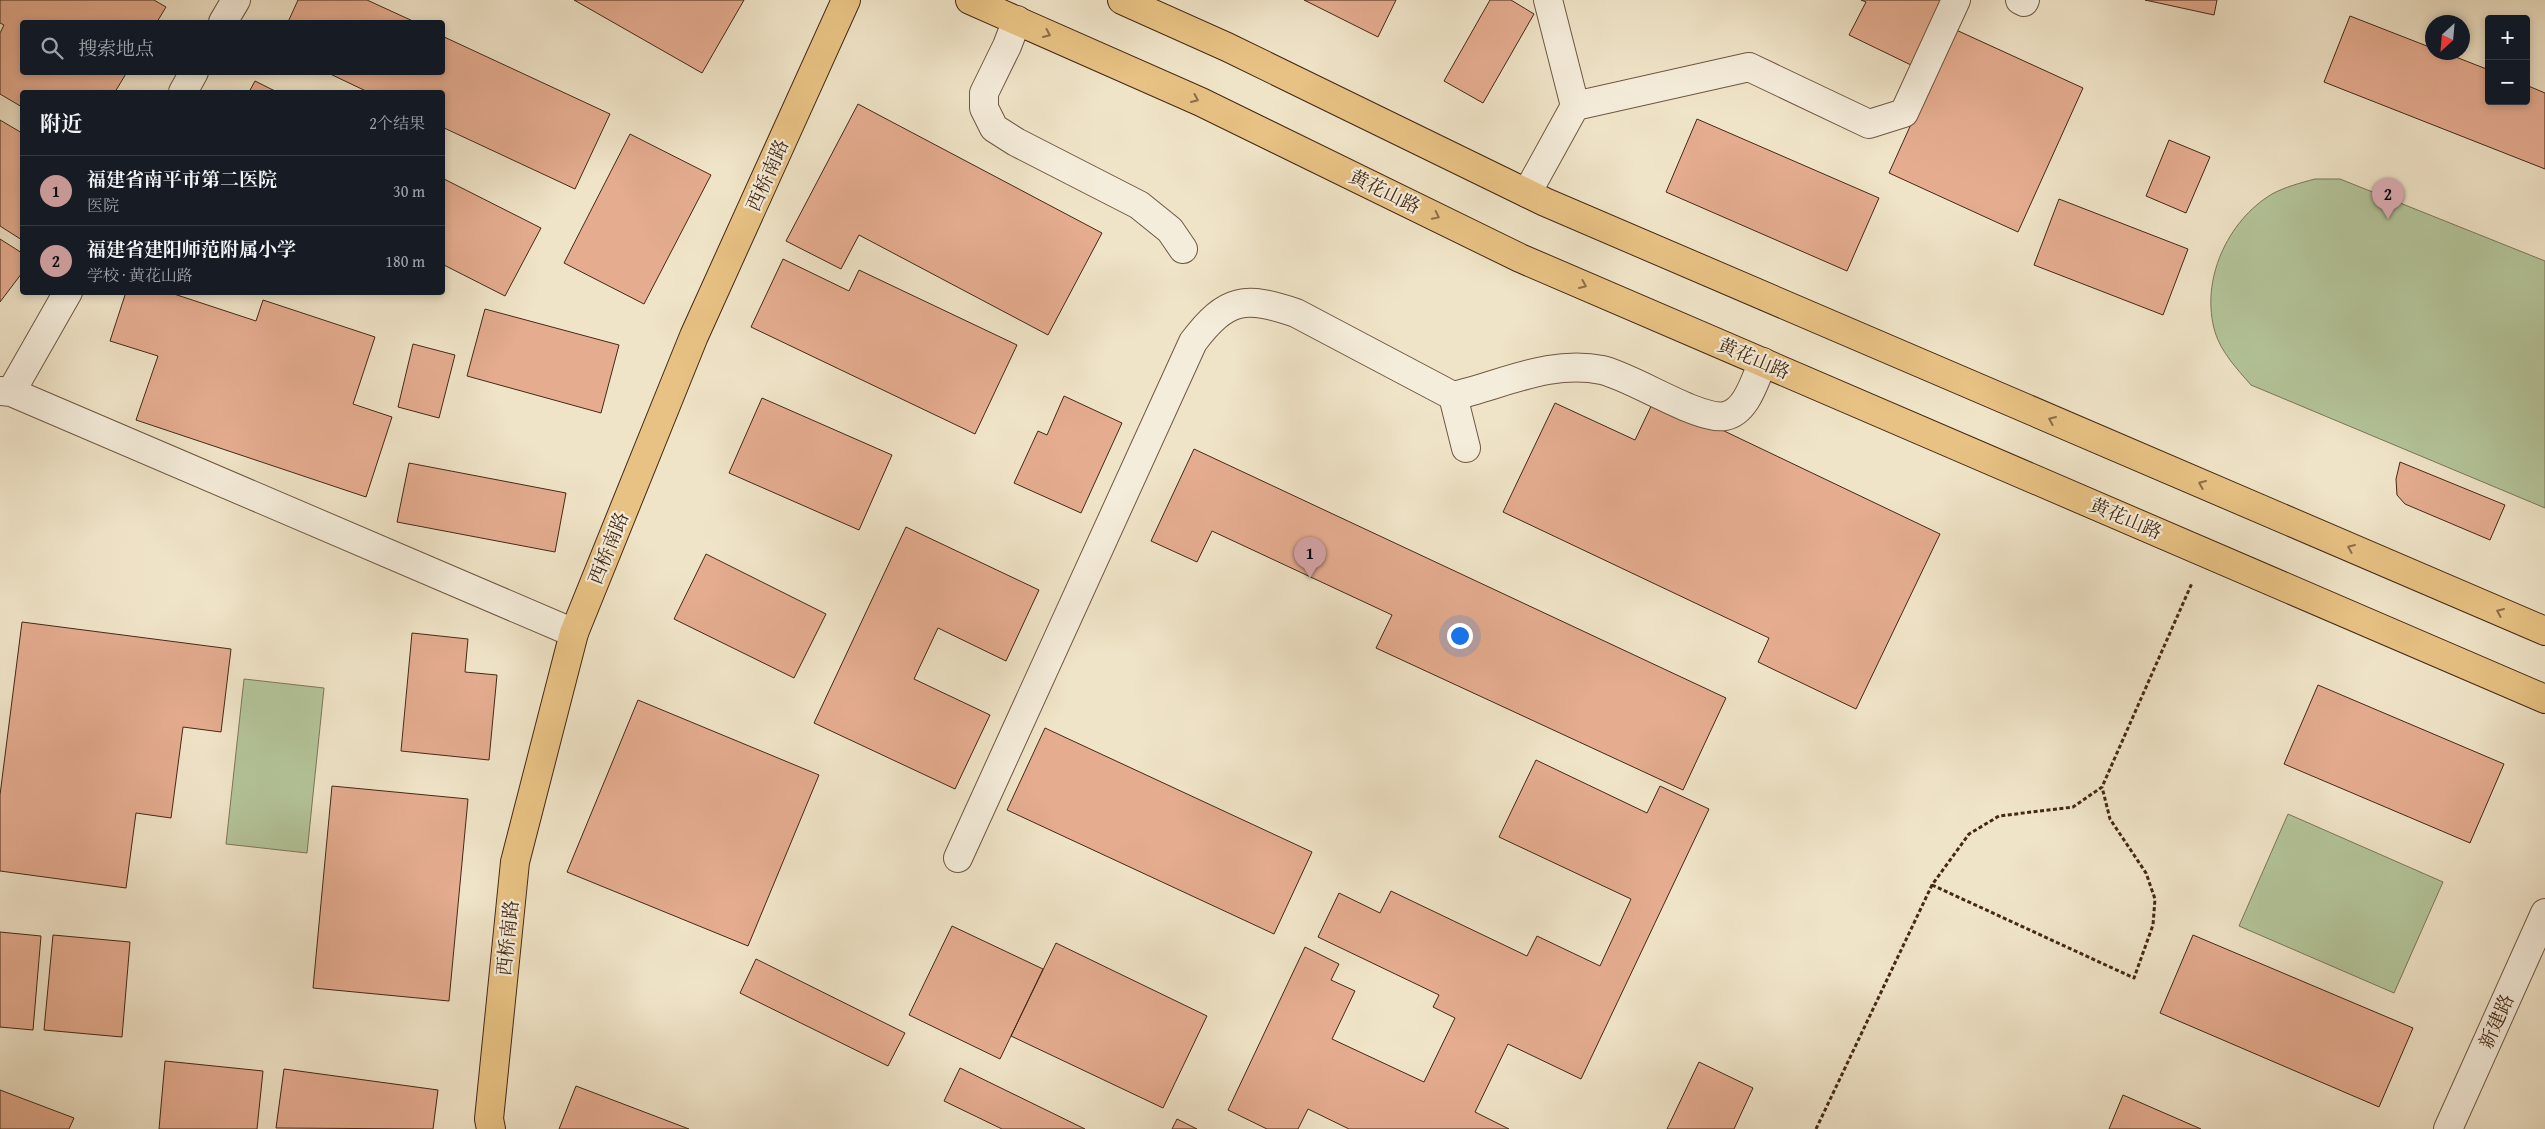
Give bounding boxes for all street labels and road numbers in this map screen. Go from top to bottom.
street label: 西桥南路 [739,135,795,215]
street label: 黄花山路 [1345,162,1425,220]
street label: 黄花山路 [1714,330,1794,386]
street label: 黄花山路 [2086,490,2166,546]
street label: 西桥南路 [581,508,635,588]
street label: 西桥南路 [489,899,525,977]
street label: 新建路 [2472,989,2520,1053]

